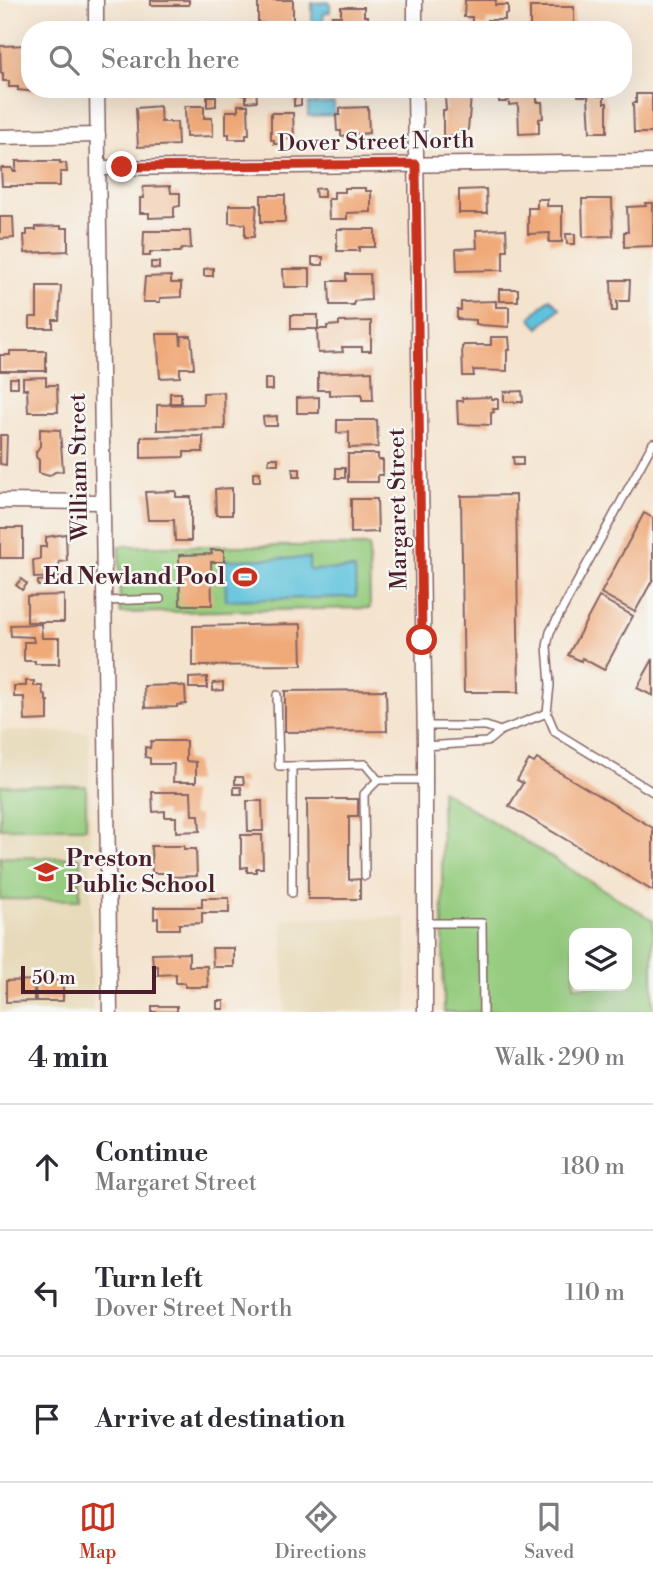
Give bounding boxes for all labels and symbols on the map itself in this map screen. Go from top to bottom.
street label: Dover Street North [277,126,475,158]
route end [106,151,137,182]
street label: William Street [64,393,94,542]
street label: Margaret Street [383,428,413,590]
place label: Ed Newland Pool [43,563,225,591]
sports icon: Ed Newland Pool [231,563,259,591]
route start [406,624,437,655]
place label: Preston Public School [66,845,216,899]
school or university icon: Preston Public School [32,858,60,886]
scale bar [21,963,156,995]

